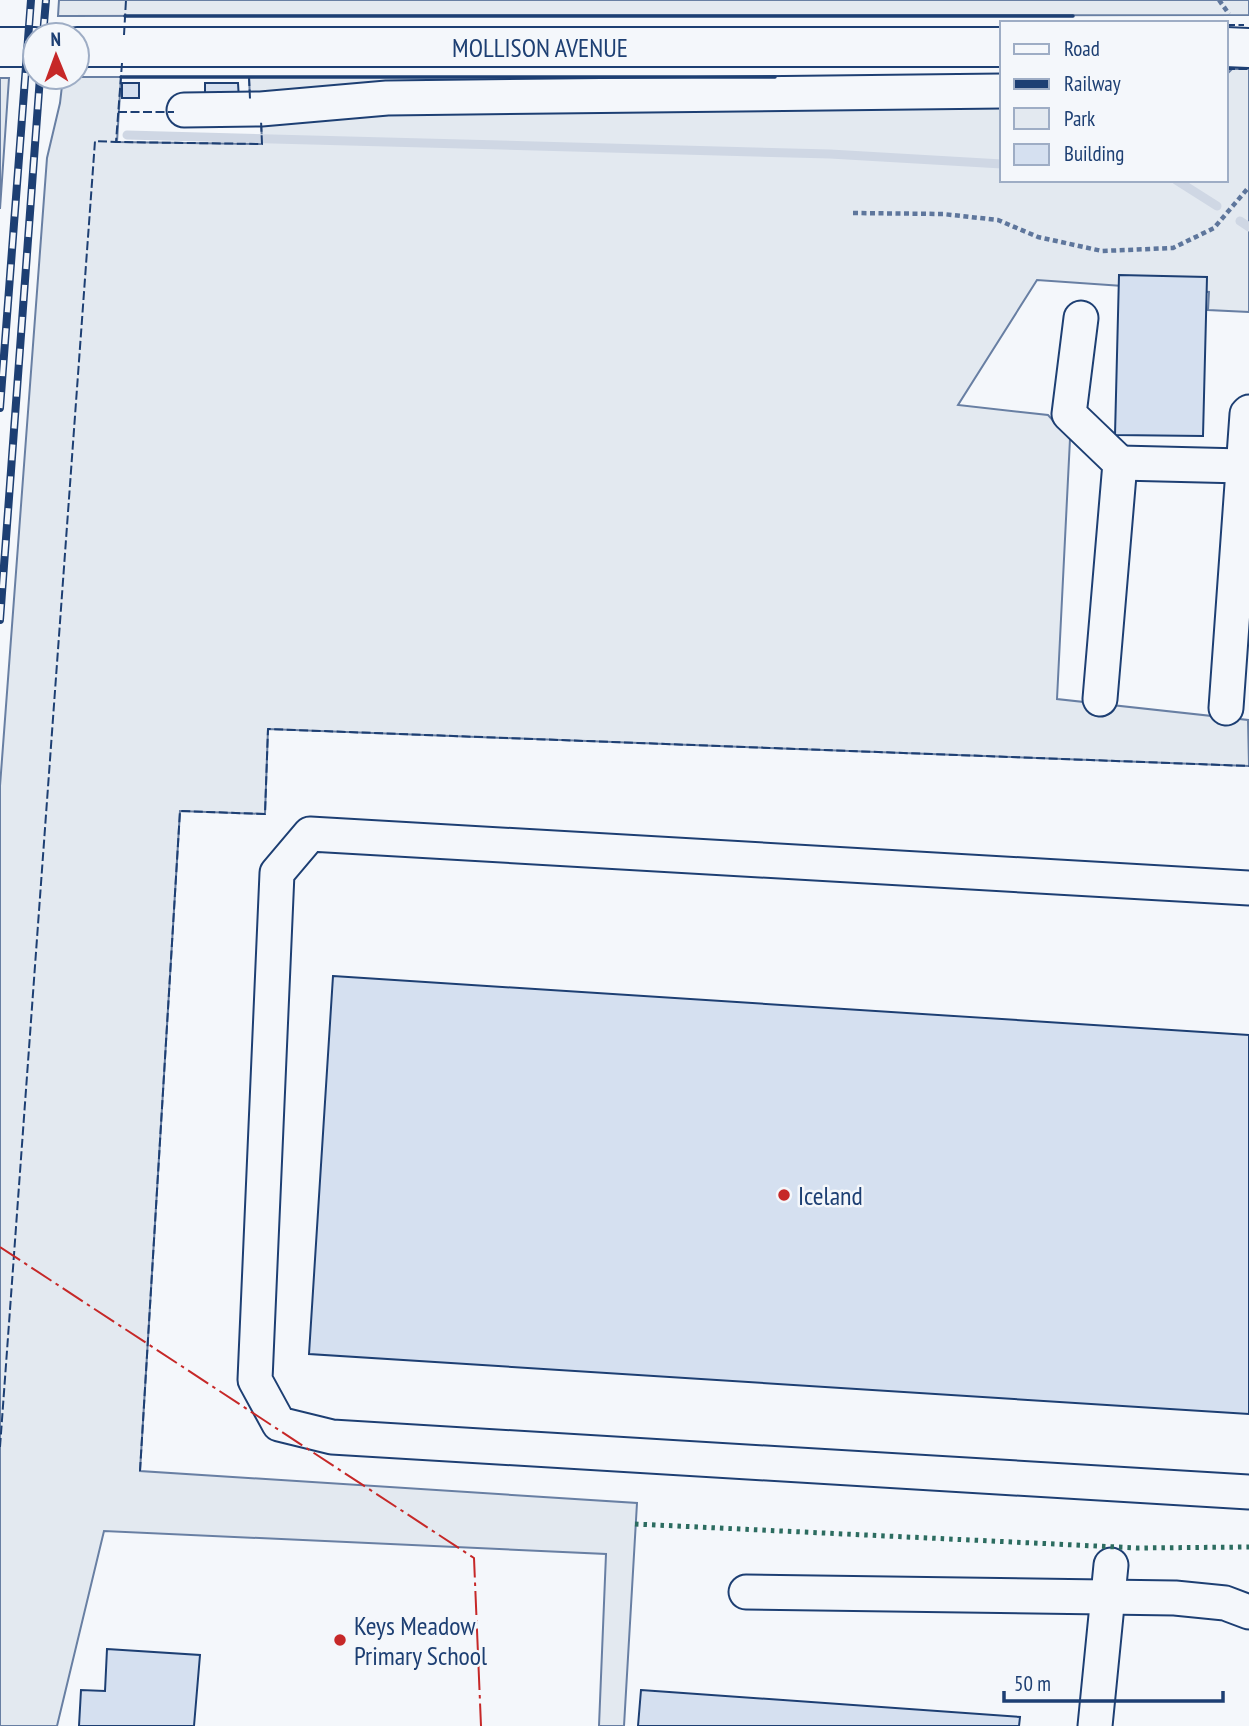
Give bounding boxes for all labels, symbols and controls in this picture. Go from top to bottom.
north arrow [21,21,91,91]
legend [1000,21,1228,182]
text: N [50,27,61,51]
street label: MOLLISON AVENUE [452,31,628,64]
text: Road [1064,35,1100,62]
text: Railway [1064,70,1121,97]
text: Park [1064,105,1095,132]
text: Building [1064,140,1124,167]
place label: Iceland [798,1179,863,1212]
marker: Iceland [776,1187,792,1203]
place label: Keys Meadow Primary School [354,1609,487,1672]
marker: Keys Meadow Primary School [332,1632,348,1648]
scale bar [1004,1660,1223,1704]
text: 50 m [1014,1670,1051,1697]

